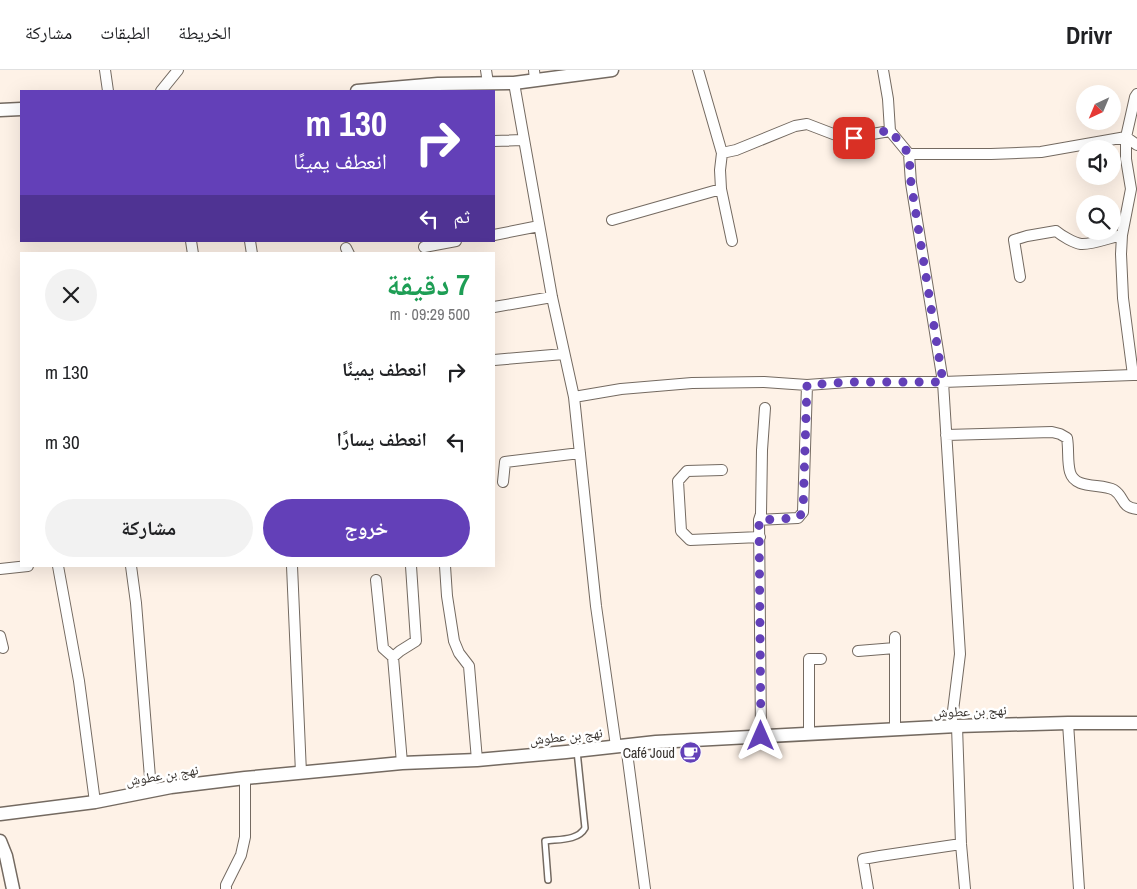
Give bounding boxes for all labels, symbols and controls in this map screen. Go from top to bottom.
text: Drivr [1066,19,1112,51]
text: مشاركة [25,20,72,45]
text: الطبقات [100,20,150,45]
text: الخريطة [178,20,231,45]
north arrow [1076,85,1121,130]
map controls [1076,85,1121,240]
text: 130 m [306,100,387,147]
icon: right [405,110,470,175]
pin [833,117,875,159]
icon: arrive [840,124,868,152]
button: sound [1076,140,1121,185]
text: انعطف يمينًا [293,146,387,176]
button: search [1076,195,1121,240]
text: ثم [453,203,470,229]
icon: left [415,205,443,233]
text: 7 دقيقة [386,264,470,304]
button: close [45,269,97,321]
text: 500 m · 09:29 [390,303,470,325]
text: انعطف يمينًا [342,356,427,382]
icon: right [442,358,470,386]
text: 130 m [45,359,88,385]
text: انعطف يسارًا [337,426,427,452]
icon: left [442,428,470,456]
text: 30 m [45,429,80,455]
button: مشاركة [45,499,253,557]
button: خروج [263,499,470,557]
street label: نهج بن عطوش [933,701,1007,722]
position arrow [734,709,786,761]
street label: نهج بن عطوش [528,723,604,750]
cafe icon: Café Joud [679,741,703,765]
place label: Café Joud [623,744,675,762]
street label: نهج بن عطوش [124,760,200,791]

